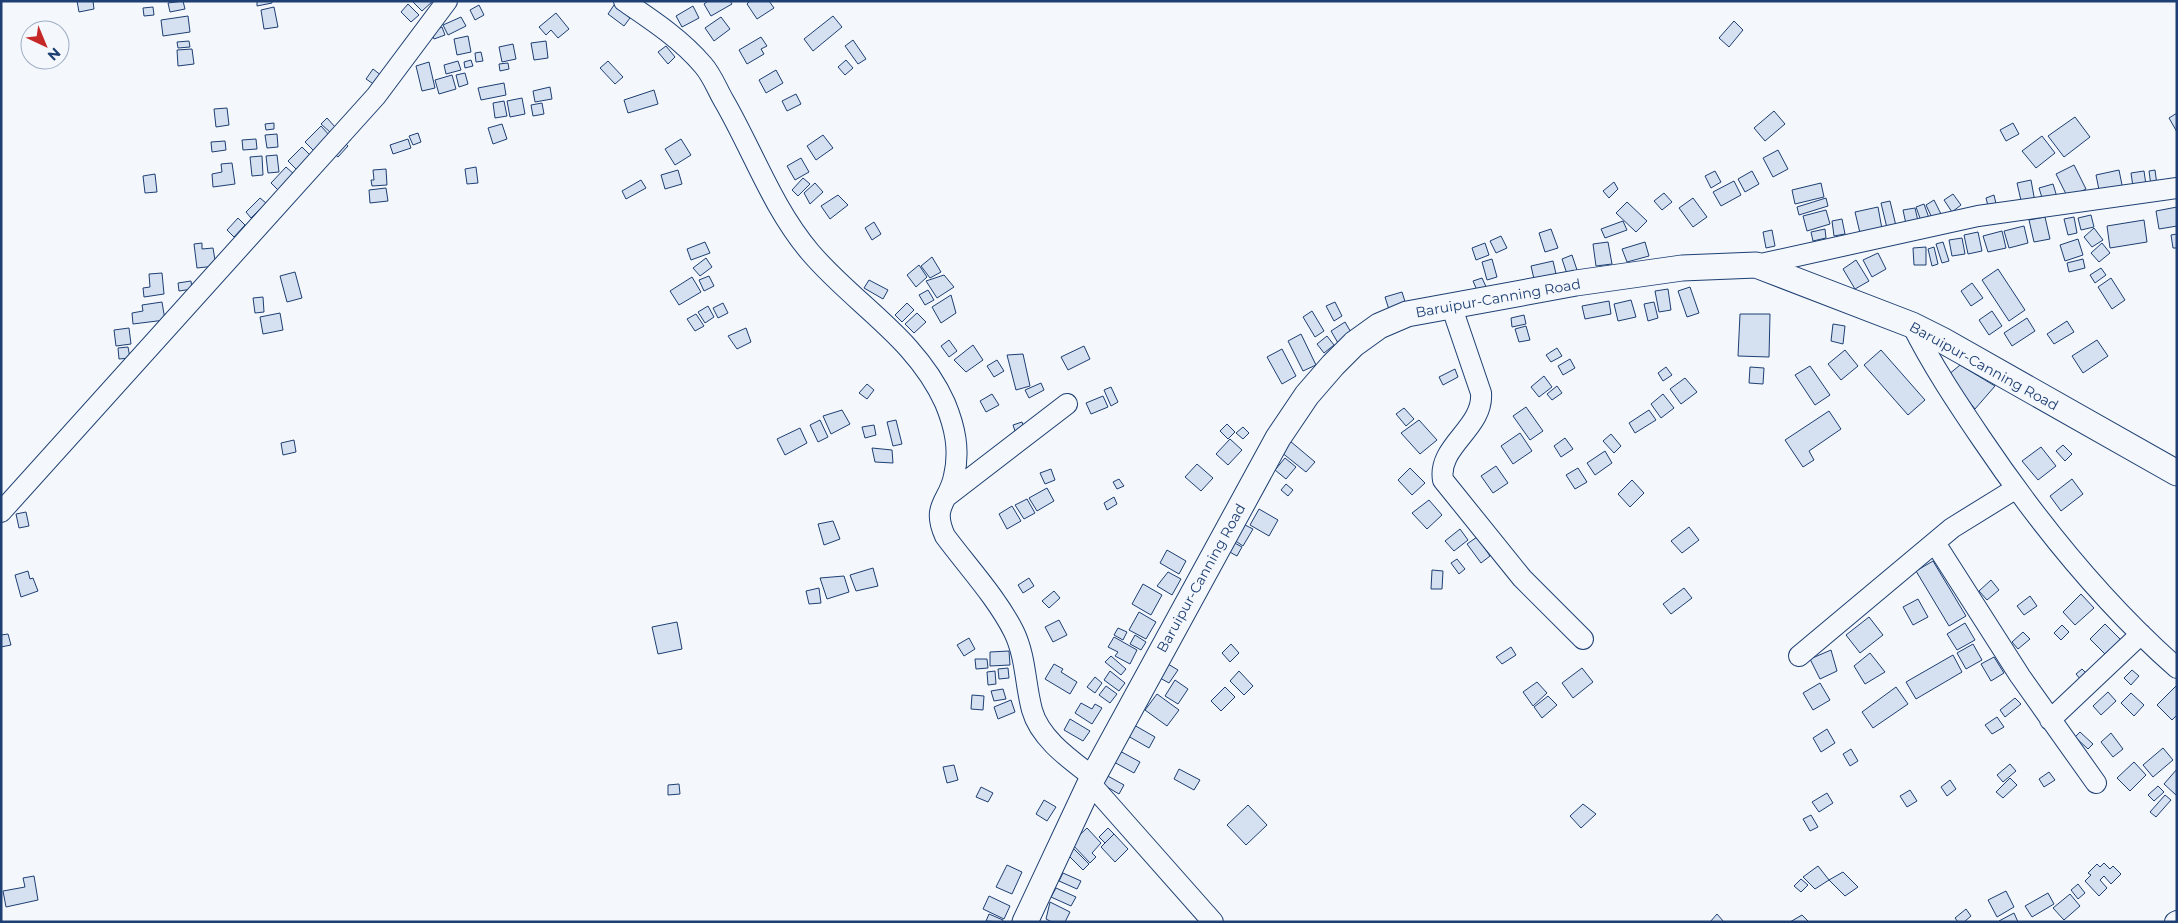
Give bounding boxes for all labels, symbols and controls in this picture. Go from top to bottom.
north arrow [20,20,70,70]
text: N [44,44,64,65]
street label: Baruipur-Canning Road [1414,275,1582,321]
street label: Baruipur-Canning Road [1906,318,2062,414]
street label: Baruipur-Canning Road [1153,500,1249,656]

